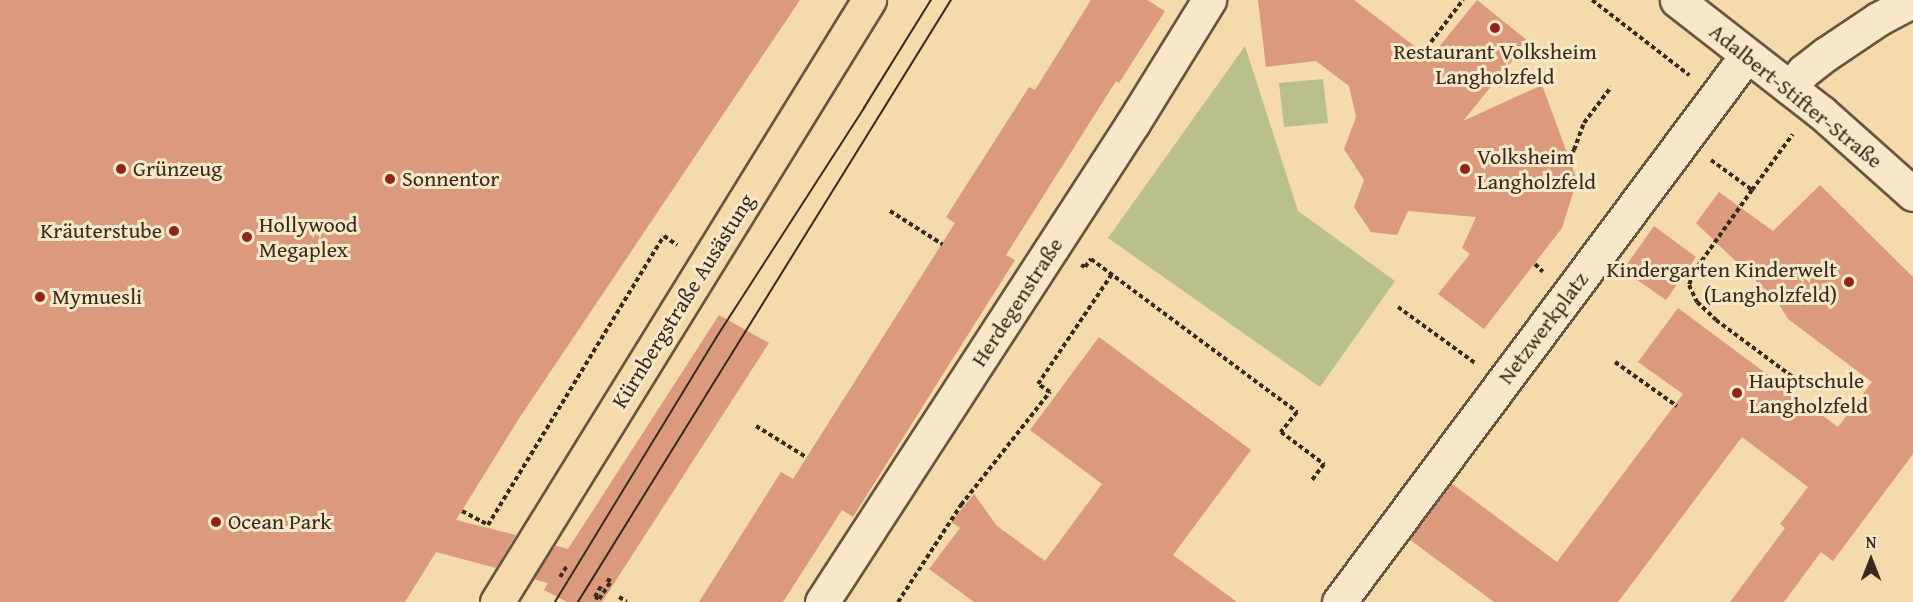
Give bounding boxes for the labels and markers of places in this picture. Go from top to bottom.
marker: Restaurant Volksheim Langholzfeld [1488,21,1502,35]
place label: Restaurant Volksheim Langholzfeld [1393,38,1597,90]
place label: Volksheim Langholzfeld [1477,143,1596,194]
place label: Grünzeug [133,156,222,182]
marker: Grünzeug [114,162,128,176]
marker: Volksheim Langholzfeld [1458,162,1472,176]
place label: Sonnentor [402,166,499,192]
marker: Sonnentor [383,172,397,186]
place label: Hollywood Megaplex [259,211,358,262]
place label: Kräuterstube [40,218,162,244]
marker: Kräuterstube [167,224,181,238]
marker: Hollywood Megaplex [240,230,254,244]
place label: Kindergarten Kinderwelt (Langholzfeld) [1606,256,1837,308]
marker: Kindergarten Kinderwelt (Langholzfeld) [1842,275,1856,289]
place label: Mymuesli [52,284,142,310]
marker: Mymuesli [33,290,47,304]
place label: Hauptschule Langholzfeld [1749,367,1868,418]
marker: Hauptschule Langholzfeld [1730,386,1744,400]
place label: Ocean Park [228,509,332,535]
marker: Ocean Park [209,515,223,529]

